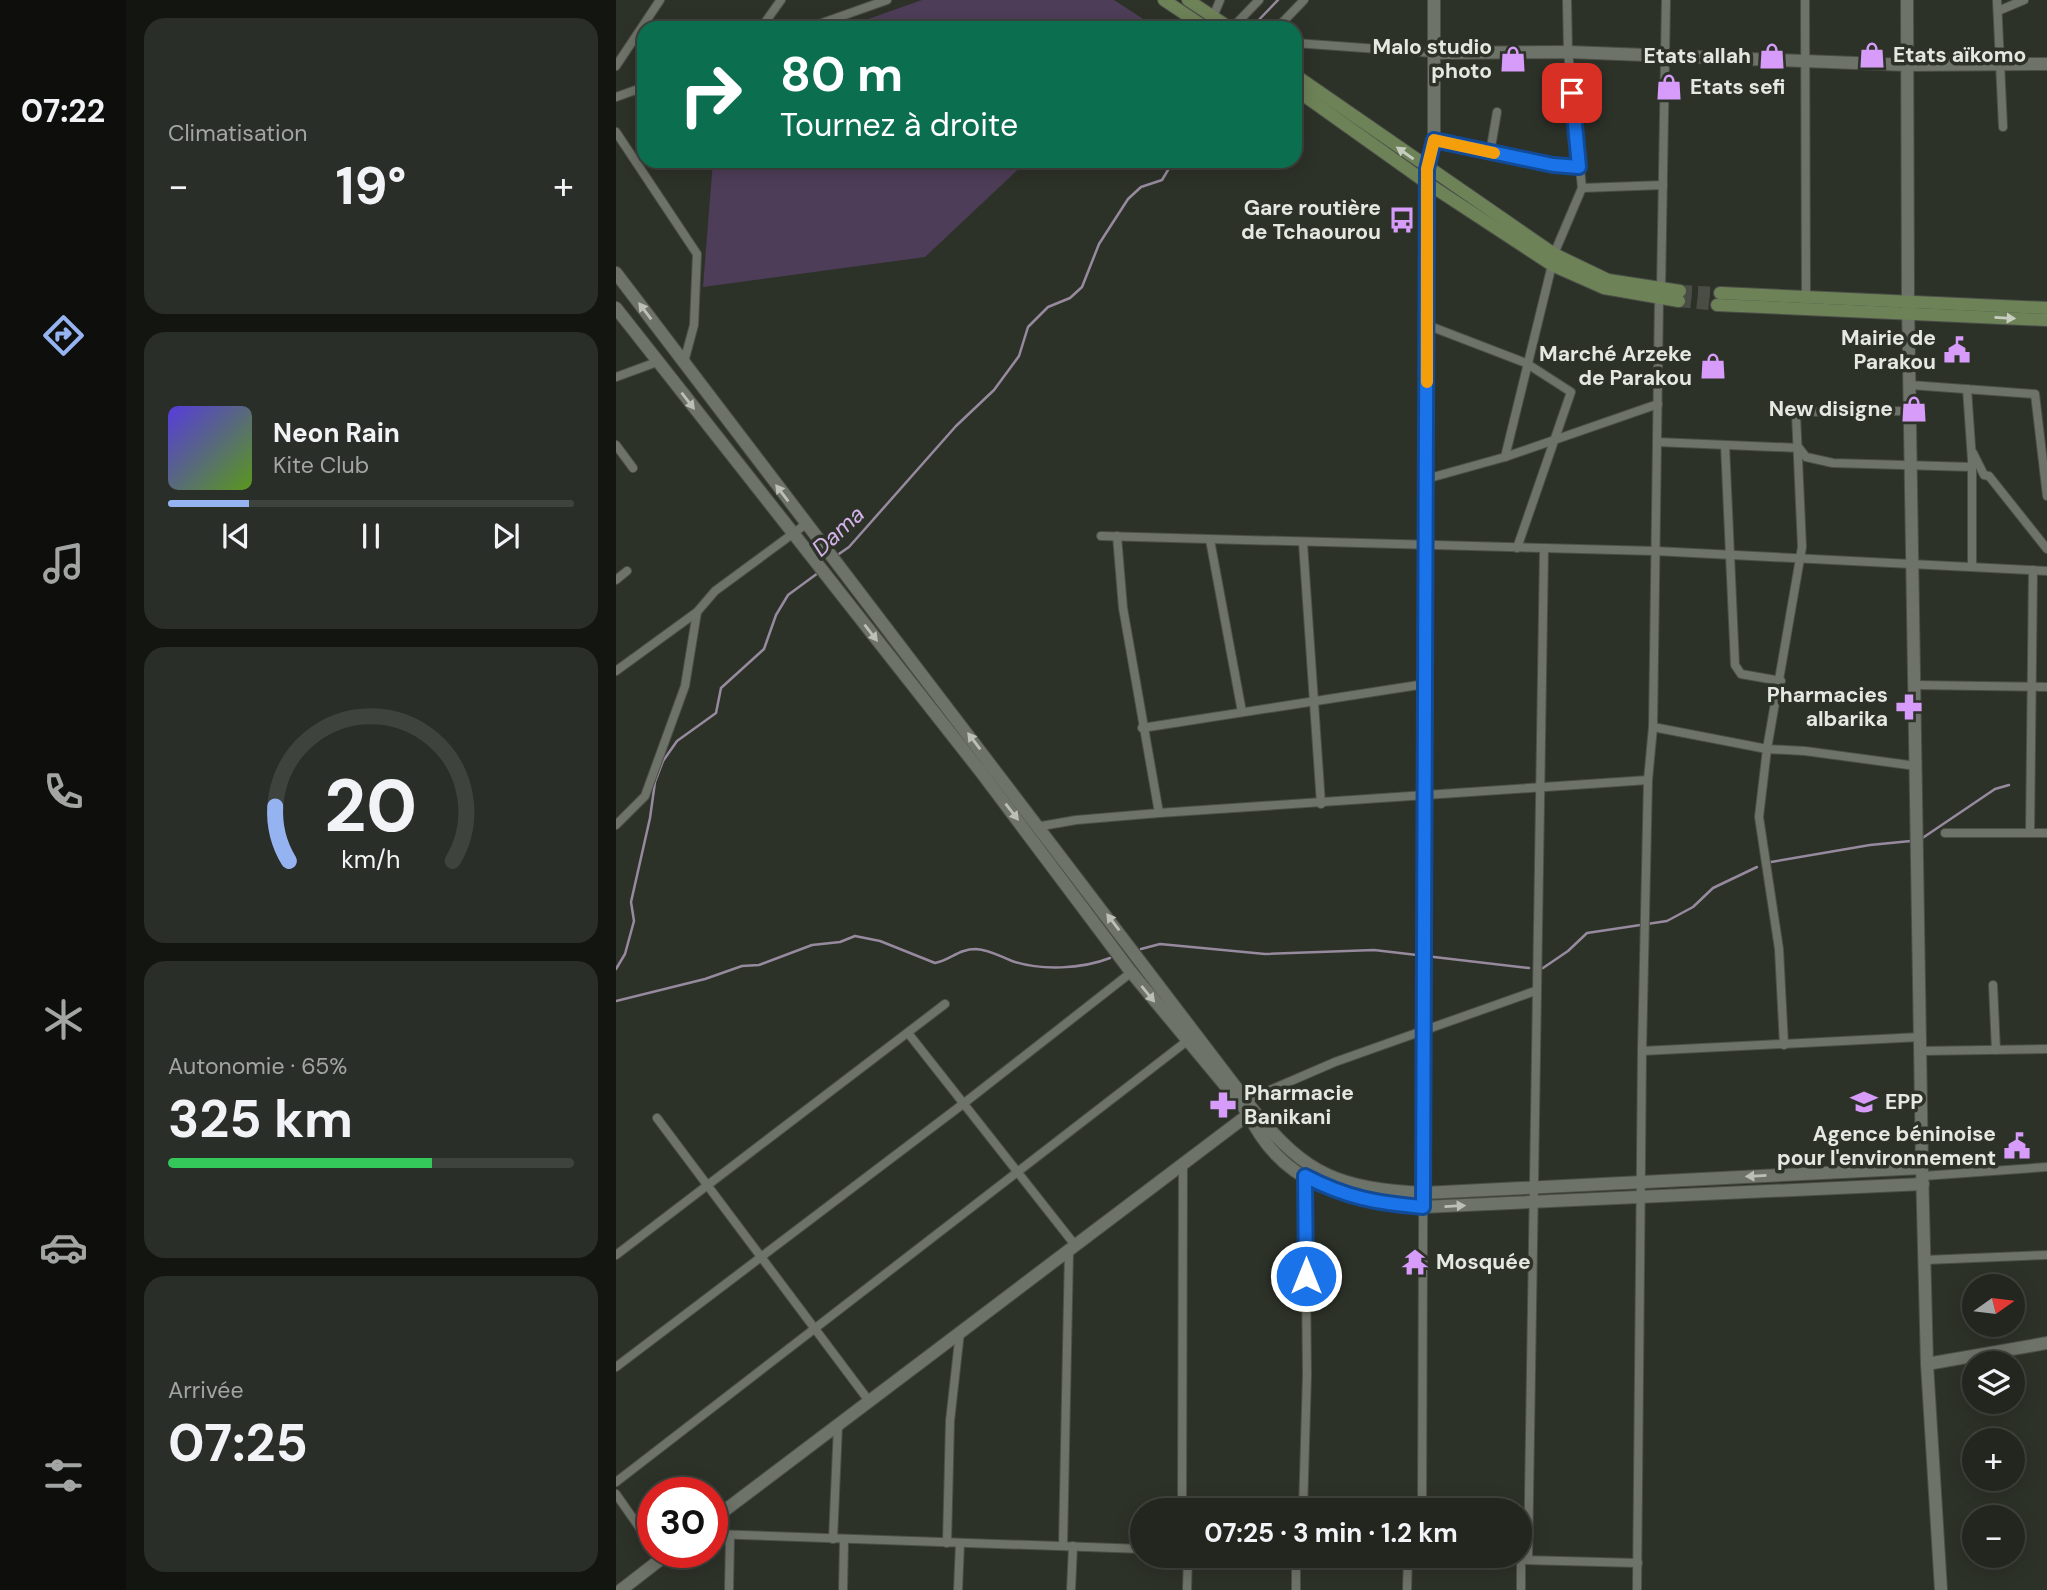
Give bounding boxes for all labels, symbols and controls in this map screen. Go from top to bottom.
place label: Malo studio photo [1373,33,1492,85]
shop icon: Etats aïkomo [1857,40,1887,70]
shop icon: Etats allah [1757,41,1787,71]
place label: Etats aïkomo [1893,41,2026,69]
text: 80 m [780,42,903,106]
place label: Etats allah [1643,42,1751,70]
shop icon: Malo studio photo [1498,44,1528,74]
icon: right [665,49,756,140]
pin [1542,63,1602,123]
shop icon: Etats sefi [1654,72,1684,102]
place label: Etats sefi [1690,73,1785,101]
icon: arrive [1553,74,1591,112]
text: 07:22 [21,90,105,132]
text: Tournez à droite [780,104,1018,146]
text: Climatisation [168,118,307,148]
one-way arrow [1396,146,1414,160]
text: 19° [336,152,406,220]
text: − [168,161,189,211]
text: + [553,161,574,211]
place label: Gare routière de Tchaourou [1241,194,1381,246]
bus stop icon: Gare routière de Tchaourou [1387,205,1417,235]
one-way arrow [638,302,652,320]
icon: directions [39,311,88,360]
one-way arrow [1995,312,2017,323]
place label: Mairie de Parakou [1841,324,1936,376]
public building icon: Mairie de Parakou [1942,335,1972,365]
place label: Marché Arzeke de Parakou [1539,340,1692,392]
shop icon: Marché Arzeke de Parakou [1698,351,1728,381]
one-way arrow [680,392,694,410]
shop icon: New disigne [1899,394,1929,424]
place label: New disigne [1769,395,1893,423]
text: Neon Rain [273,416,400,450]
text: Kite Club [273,450,369,480]
one-way arrow [775,483,789,502]
water label: Dama [805,499,871,563]
icon: previous [217,517,255,555]
icon: pause [352,517,390,555]
icon: next [487,517,525,555]
icon: music [39,539,88,588]
one-way arrow [863,624,878,642]
place label: Pharmacies albarika [1767,681,1888,733]
pharmacy icon: Pharmacies albarika [1894,692,1924,722]
one-way arrow [967,733,982,751]
text: 20 [325,759,417,854]
icon: phone [39,767,88,816]
one-way arrow [1004,802,1019,820]
text: km/h [341,843,401,876]
one-way arrow [1106,913,1120,931]
one-way arrow [1141,984,1156,1002]
icon: climate [39,995,88,1044]
text: Autonomie · 65% [168,1051,347,1081]
place label: Pharmacie Banikani [1244,1079,1354,1131]
text: 325 km [168,1085,353,1153]
school or university icon: EPP [1849,1087,1879,1117]
place label: EPP [1885,1088,1923,1116]
pharmacy icon: Pharmacie Banikani [1208,1090,1238,1120]
place label: Agence béninoise pour l'environnement [1777,1120,1996,1172]
public building icon: Agence béninoise pour l'environnement [2002,1131,2032,1161]
one-way arrow [1745,1171,1767,1182]
one-way arrow [1445,1200,1467,1211]
icon: car [39,1223,88,1272]
position arrow [1269,1239,1343,1313]
temple icon: Mosquée [1400,1247,1430,1277]
place label: Mosquée [1436,1248,1531,1276]
north arrow [1962,1274,2025,1337]
map controls [1962,1274,2025,1568]
button: layers [1962,1351,2025,1414]
text: Arrivée [168,1375,244,1405]
text: 07:25 [168,1409,308,1477]
button: + [1962,1428,2025,1491]
icon: filters [39,1451,88,1500]
speed limit sign: 30 [637,1477,728,1568]
button: − [1962,1505,2025,1568]
text: 07:25 · 3 min · 1.2 km [1204,1516,1458,1550]

